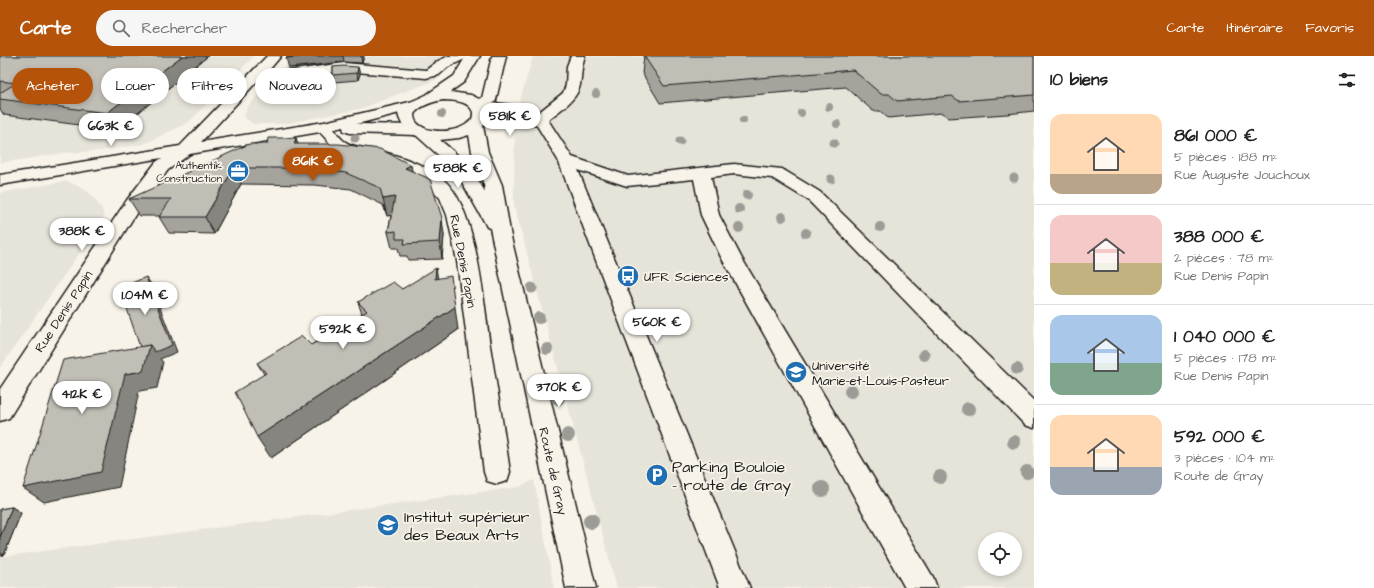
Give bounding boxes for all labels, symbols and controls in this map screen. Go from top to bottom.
search box [96,10,376,46]
text: Carte [20,15,72,42]
icon: search [110,17,132,39]
text: Rechercher [142,18,227,39]
text: Carte [1166,18,1204,38]
text: Itinéraire [1226,18,1283,38]
text: Favoris [1305,18,1354,38]
chip: Acheter [12,68,93,104]
chip: Louer [101,68,169,104]
chip: Filtres [177,68,247,104]
chip: Nouveau [255,68,336,104]
text: 10 biens [1050,68,1108,92]
icon: filters [1336,69,1358,91]
pin: 581K € [477,103,543,137]
text: 581K € [489,107,531,125]
pin: 663K € [78,113,144,147]
text: 663K € [88,117,134,135]
text: 861 000 € [1174,124,1257,148]
icon: home [1082,130,1130,178]
pin: 861K € [280,148,346,182]
text: 5 pièces · 188 m² [1174,148,1277,166]
text: 861K € [292,152,334,170]
pin: 588K € [425,155,491,189]
place label: Authentik Construction [156,158,222,186]
office icon: Authentik Construction [225,158,251,184]
text: 588K € [433,159,483,177]
text: Rue Auguste Jouchoux [1174,166,1310,184]
street label: Rue Denis Papin [445,213,481,310]
pin: 388K € [49,218,115,252]
text: 388K € [59,222,105,240]
text: 388 000 € [1174,225,1264,249]
icon: home [1082,231,1130,279]
text: 2 pièces · 78 m² [1174,249,1274,267]
bus stop icon: UFR Sciences [615,263,641,289]
street label: Rue Denis Papin [31,267,97,356]
text: Rue Denis Papin [1174,267,1268,285]
place label: UFR Sciences [644,268,729,286]
pin: 1.04M € [108,282,182,316]
text: 1.04M € [122,286,168,304]
pin: 560K € [624,309,690,343]
text: 560K € [633,313,681,331]
pin: 592K € [310,316,376,350]
text: 592K € [319,320,367,338]
text: 1 040 000 € [1174,325,1275,349]
icon: home [1082,331,1130,379]
text: 5 pièces · 178 m² [1174,349,1277,367]
place label: Université Marie-et-Louis-Pasteur [812,357,949,390]
school or university icon: Université Marie-et-Louis-Pasteur [783,359,809,385]
text: Rue Denis Papin [1174,367,1268,385]
pin: 370K € [526,374,592,408]
text: 370K € [536,378,582,396]
pin: 412K € [49,381,115,415]
text: 412K € [61,385,103,403]
text: 592 000 € [1174,425,1265,449]
street label: Route de Gray [533,426,572,517]
icon: home [1082,431,1130,479]
text: 3 pièces · 104 m² [1174,449,1275,467]
place label: Parking Bouloie - route de Gray [672,456,791,497]
parking icon: Parking Bouloie - route de Gray [644,462,670,488]
text: Route de Gray [1174,467,1264,485]
place label: Institut supérieur des Beaux Arts [404,506,530,546]
school or university icon: Institut supérieur des Beaux Arts [375,512,401,538]
map controls [978,532,1022,576]
button: locate [978,532,1022,576]

